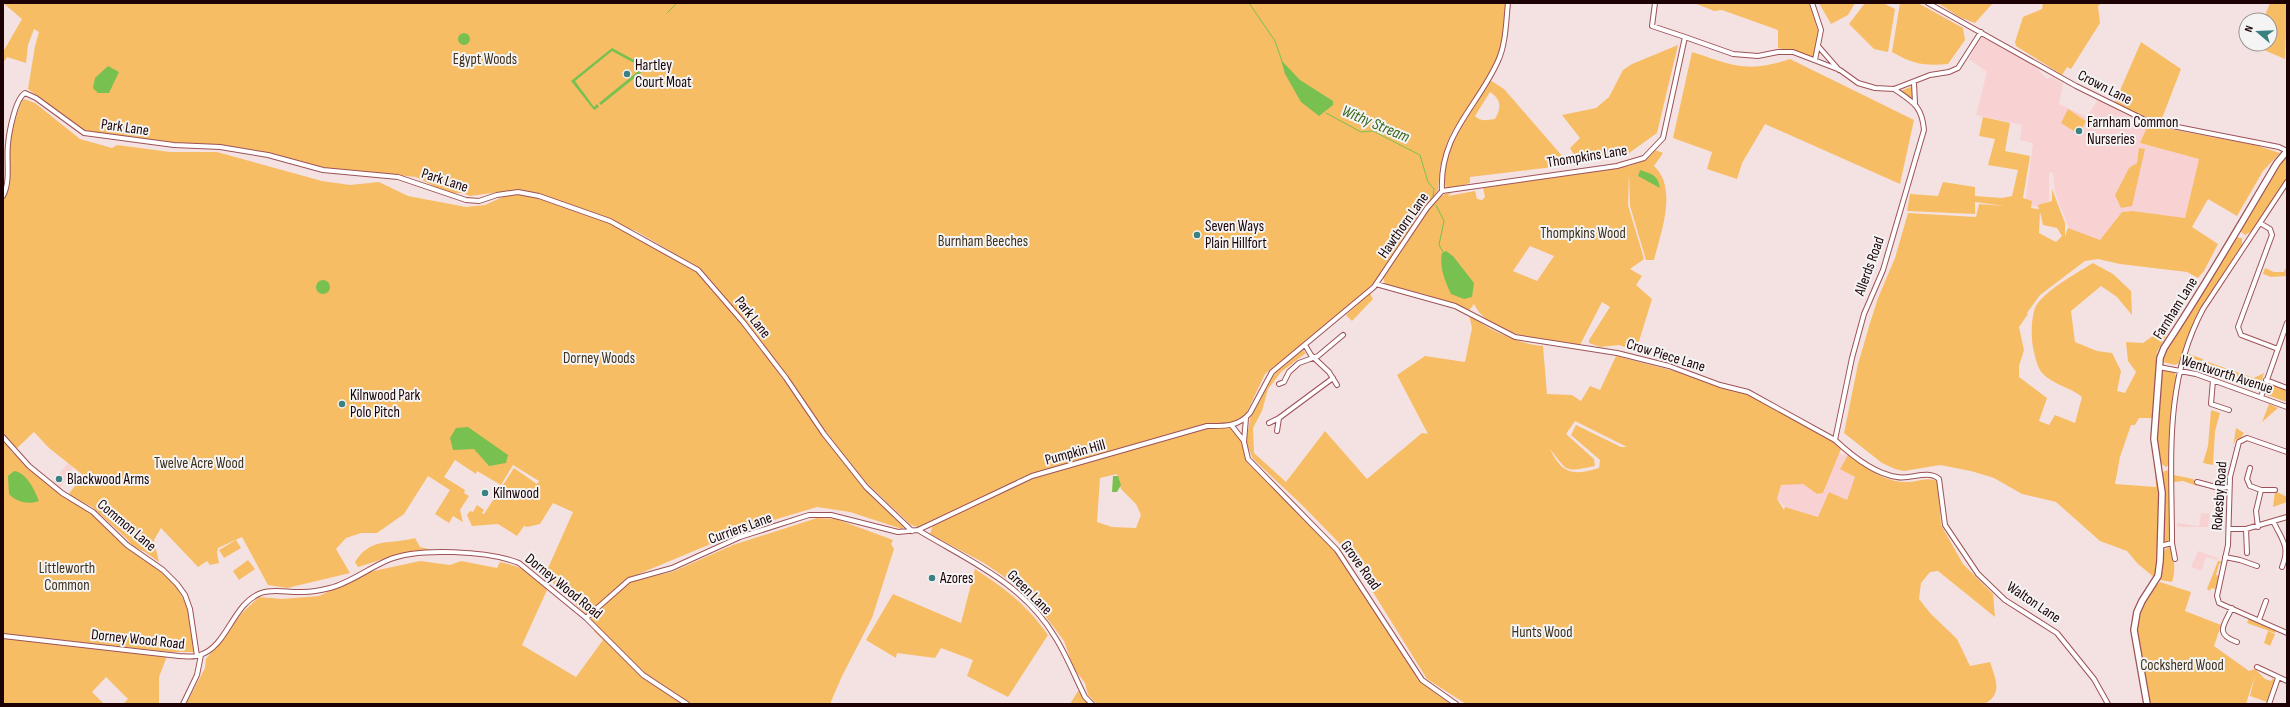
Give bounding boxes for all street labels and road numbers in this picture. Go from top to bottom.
street label: Crown Lane [2074,66,2135,109]
street label: Park Lane [100,115,150,140]
street label: Thompkins Lane [1546,141,1629,172]
street label: Park Lane [419,164,471,197]
street label: Hawthorn Lane [1374,189,1433,262]
street label: Allerds Road [1850,234,1889,299]
street label: Farnham Lane [2149,274,2202,343]
street label: Park Lane [730,293,775,342]
street label: Crow Piece Lane [1624,334,1708,376]
street label: Wentworth Avenue [2178,351,2275,398]
street label: Pumpkin Hill [1043,435,1107,470]
street label: Rokesby Road [2208,461,2231,531]
street label: Common Lane [93,495,160,556]
street label: Curriers Lane [706,508,775,549]
street label: Grove Road [1336,537,1385,594]
street label: Dorney Wood Road [521,549,606,623]
street label: Green Lane [1003,566,1056,619]
street label: Walton Lane [2003,577,2064,627]
street label: Dorney Wood Road [90,625,186,654]

